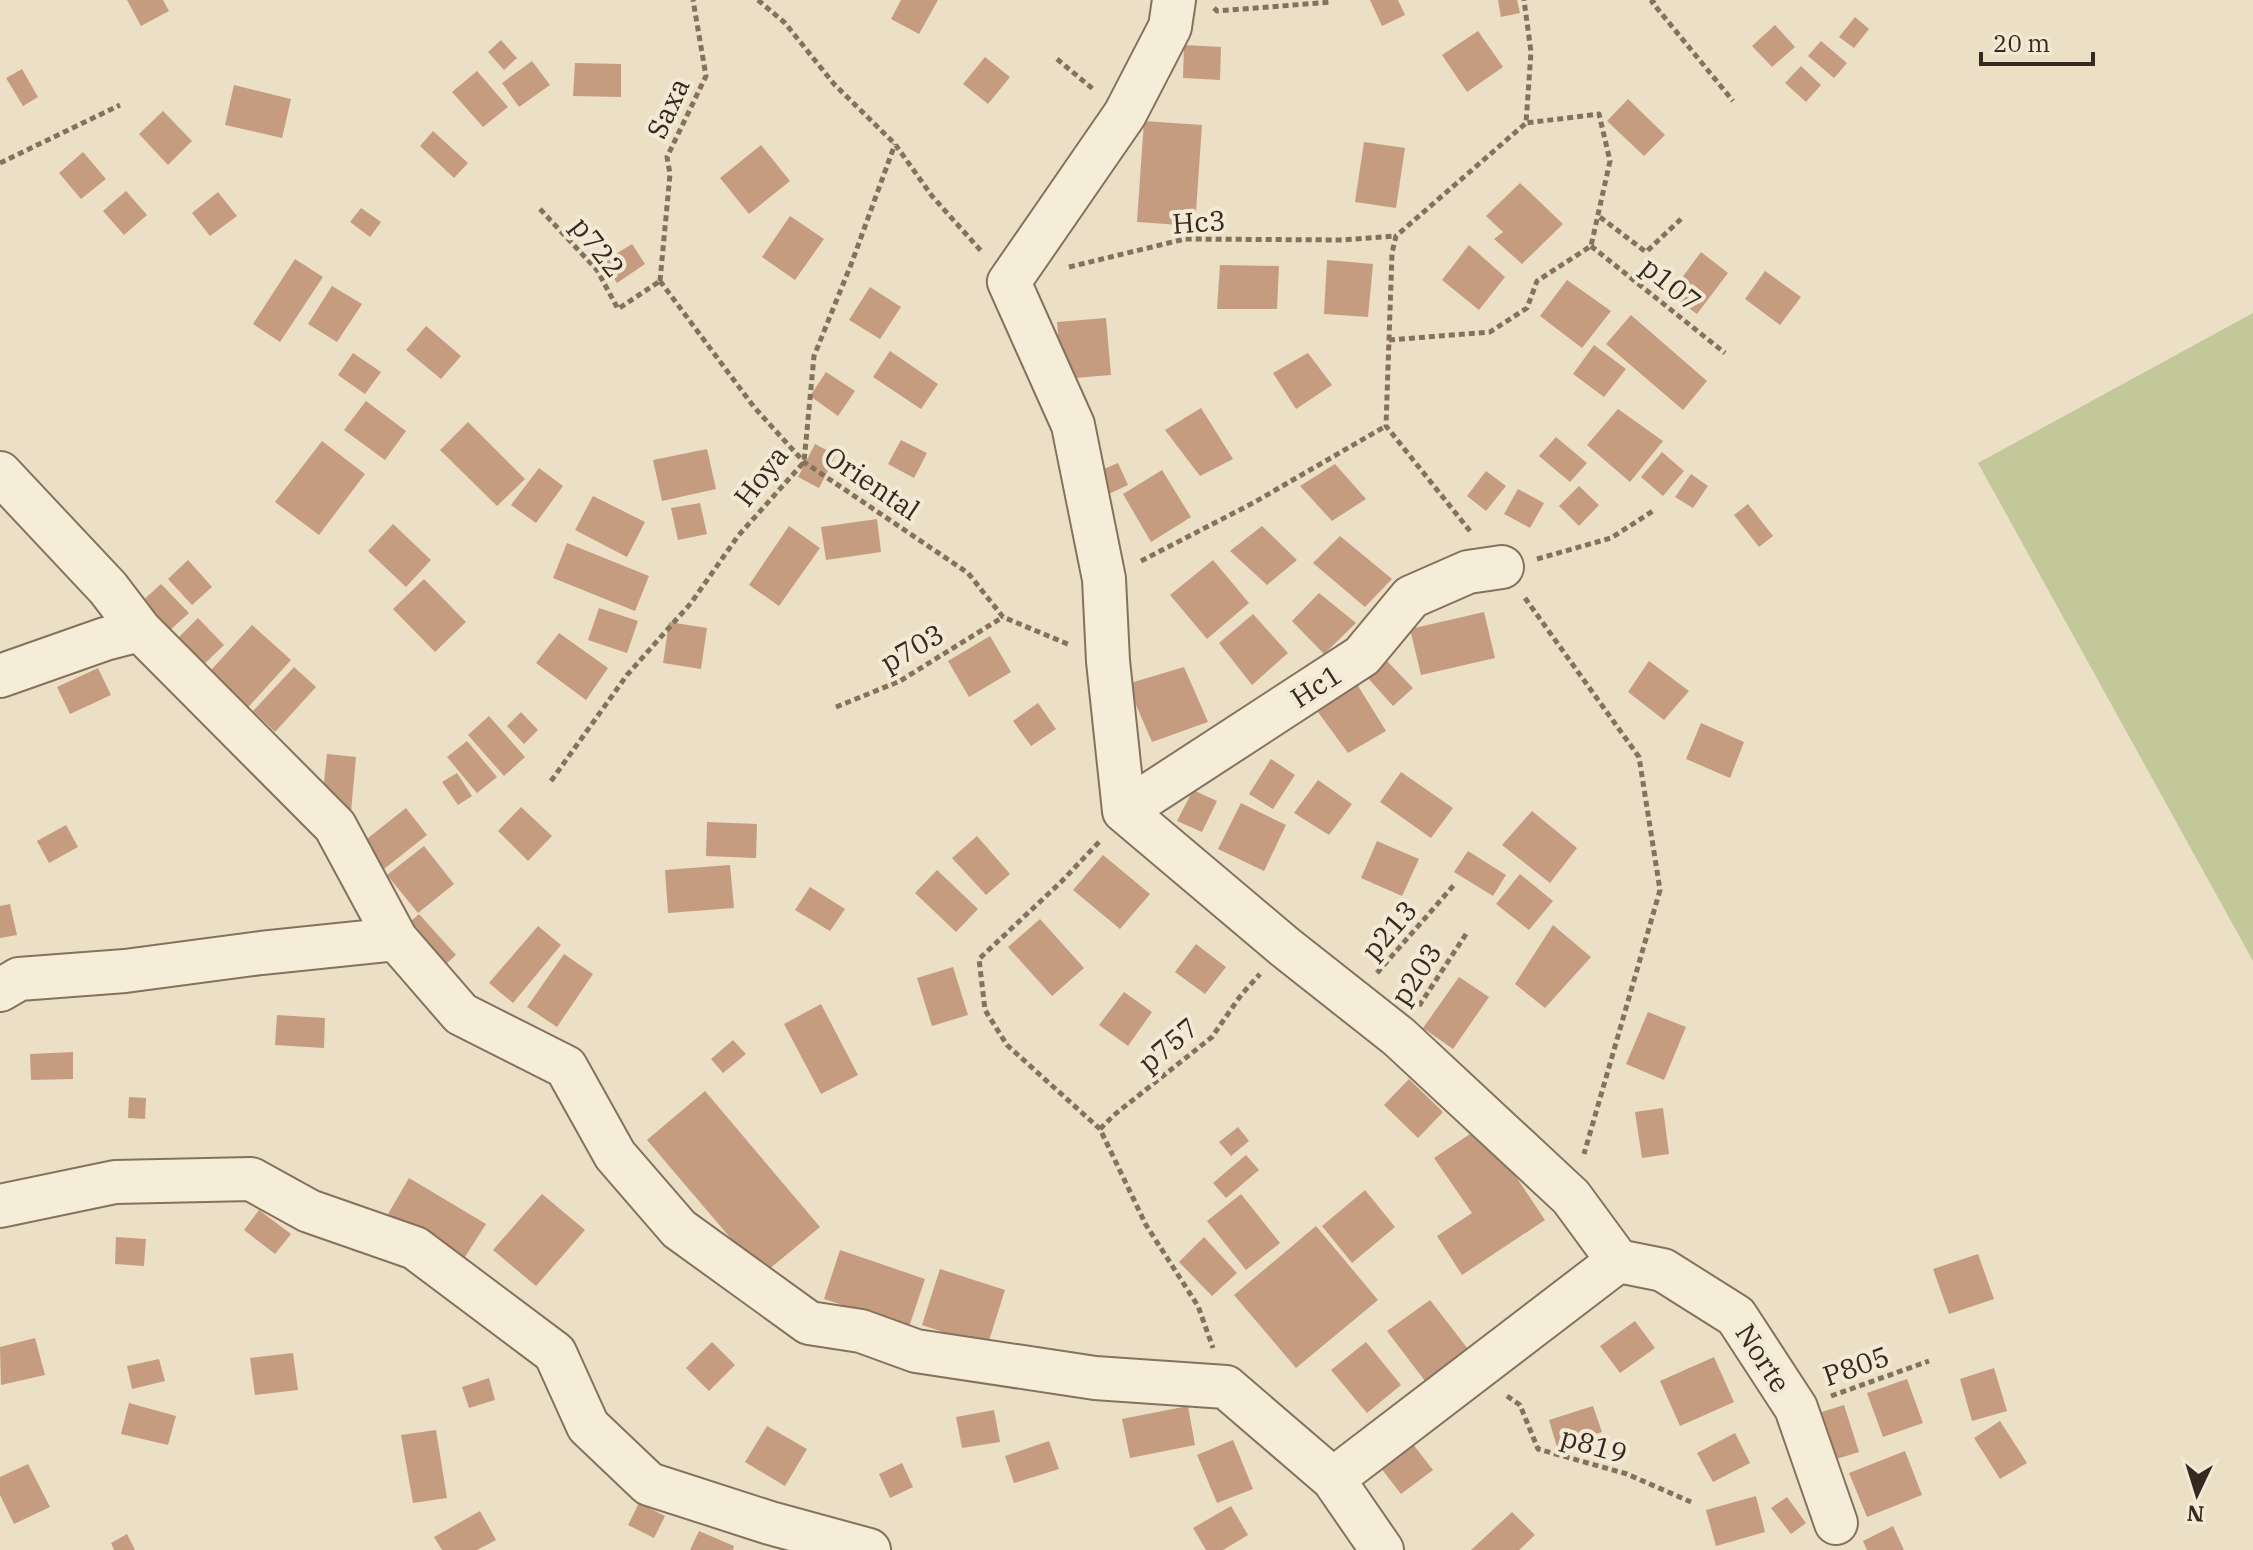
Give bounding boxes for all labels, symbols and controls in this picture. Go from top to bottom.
scale bar [1981,16,2093,66]
text: 20 m [1993,27,2050,59]
street label: Saxa [638,72,698,144]
street label: Hc3 [1171,201,1227,242]
street label: p722 [563,209,634,285]
street label: p107 [1633,248,1709,319]
street label: Oriental [817,437,927,528]
street label: Hoya [725,438,796,514]
street label: p703 [873,615,950,680]
street label: Hc1 [1283,656,1348,716]
street label: p213 [1352,892,1425,967]
street label: p203 [1382,935,1449,1012]
street label: p757 [1130,1009,1205,1081]
street label: Norte [1727,1316,1799,1399]
street label: P805 [1818,1337,1894,1394]
street label: p819 [1557,1417,1632,1472]
north arrow [2157,1454,2237,1534]
text: N [2186,1499,2205,1530]

